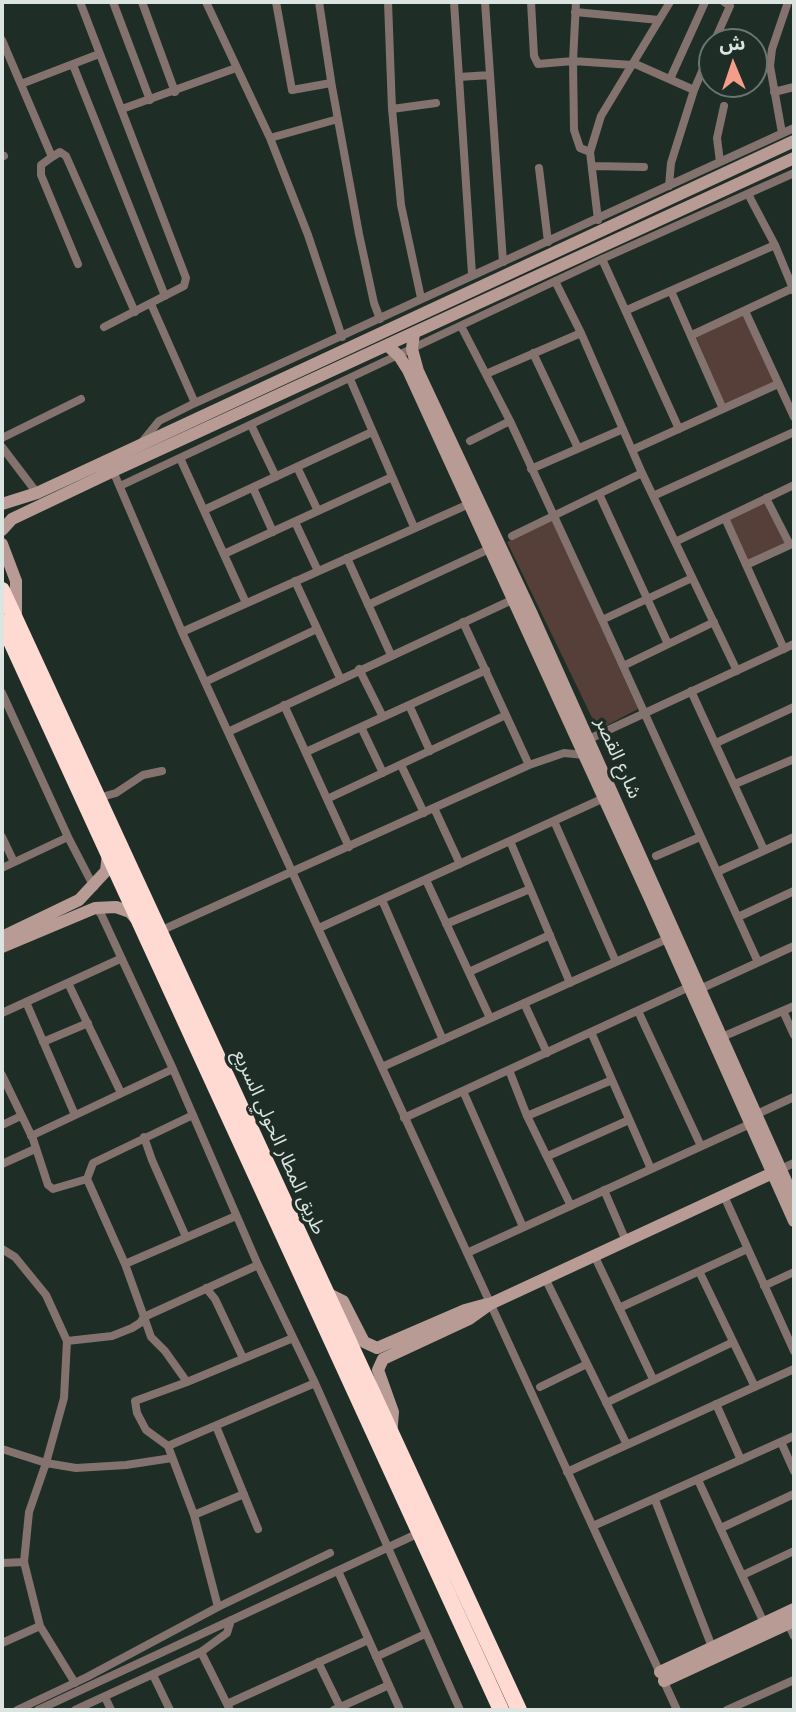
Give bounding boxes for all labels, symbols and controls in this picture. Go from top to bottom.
north arrow [698,28,768,98]
text: ش [719,32,746,55]
street label: شارع القصر [590,714,646,802]
street label: طريق المطار الحولي السريع [228,1046,330,1238]

